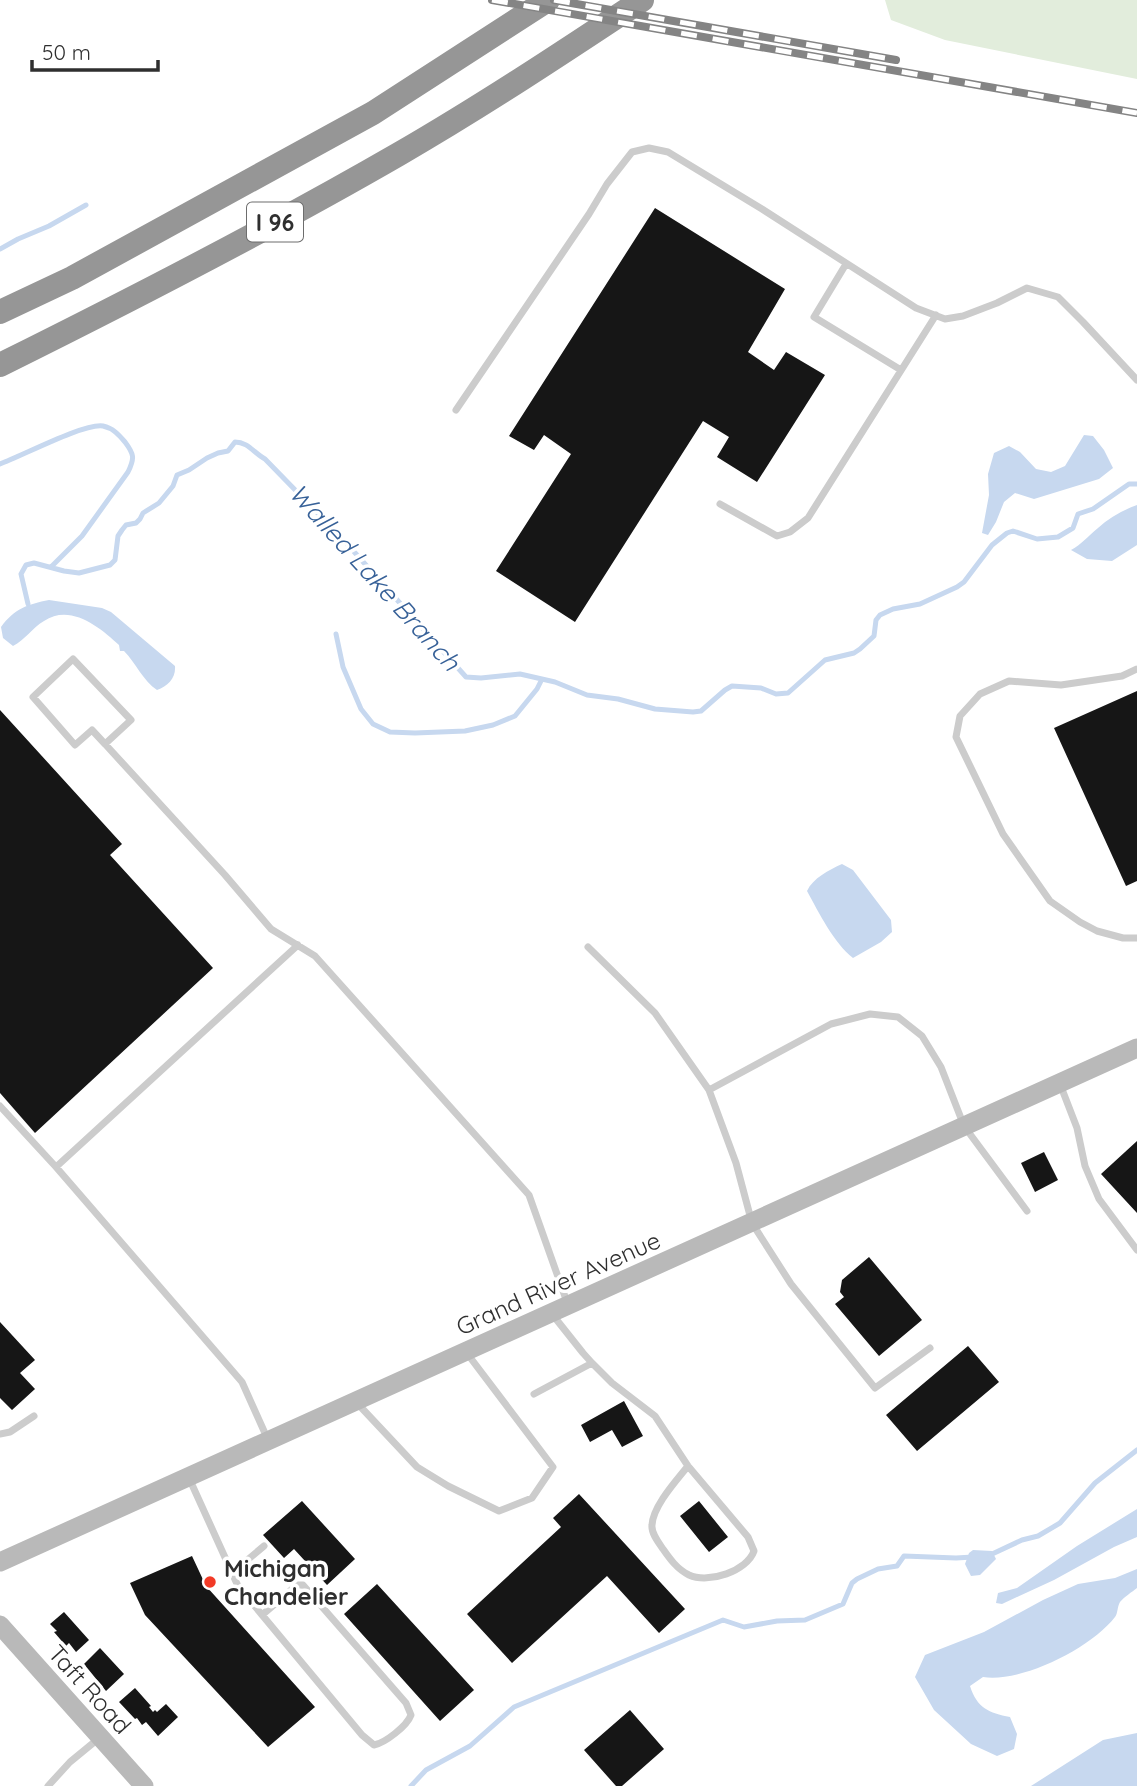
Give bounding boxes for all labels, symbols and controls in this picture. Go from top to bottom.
scale bar [32,28,158,72]
text: 50 m [42,39,91,65]
road number: I 96 [247,202,303,242]
water label: Walled Lake Branch [282,477,468,678]
street label: Grand River Avenue [451,1224,665,1342]
place label: Michigan Chandelier [224,1553,348,1611]
marker: Michigan Chandelier [202,1574,218,1590]
street label: Taft Road [42,1638,138,1740]

